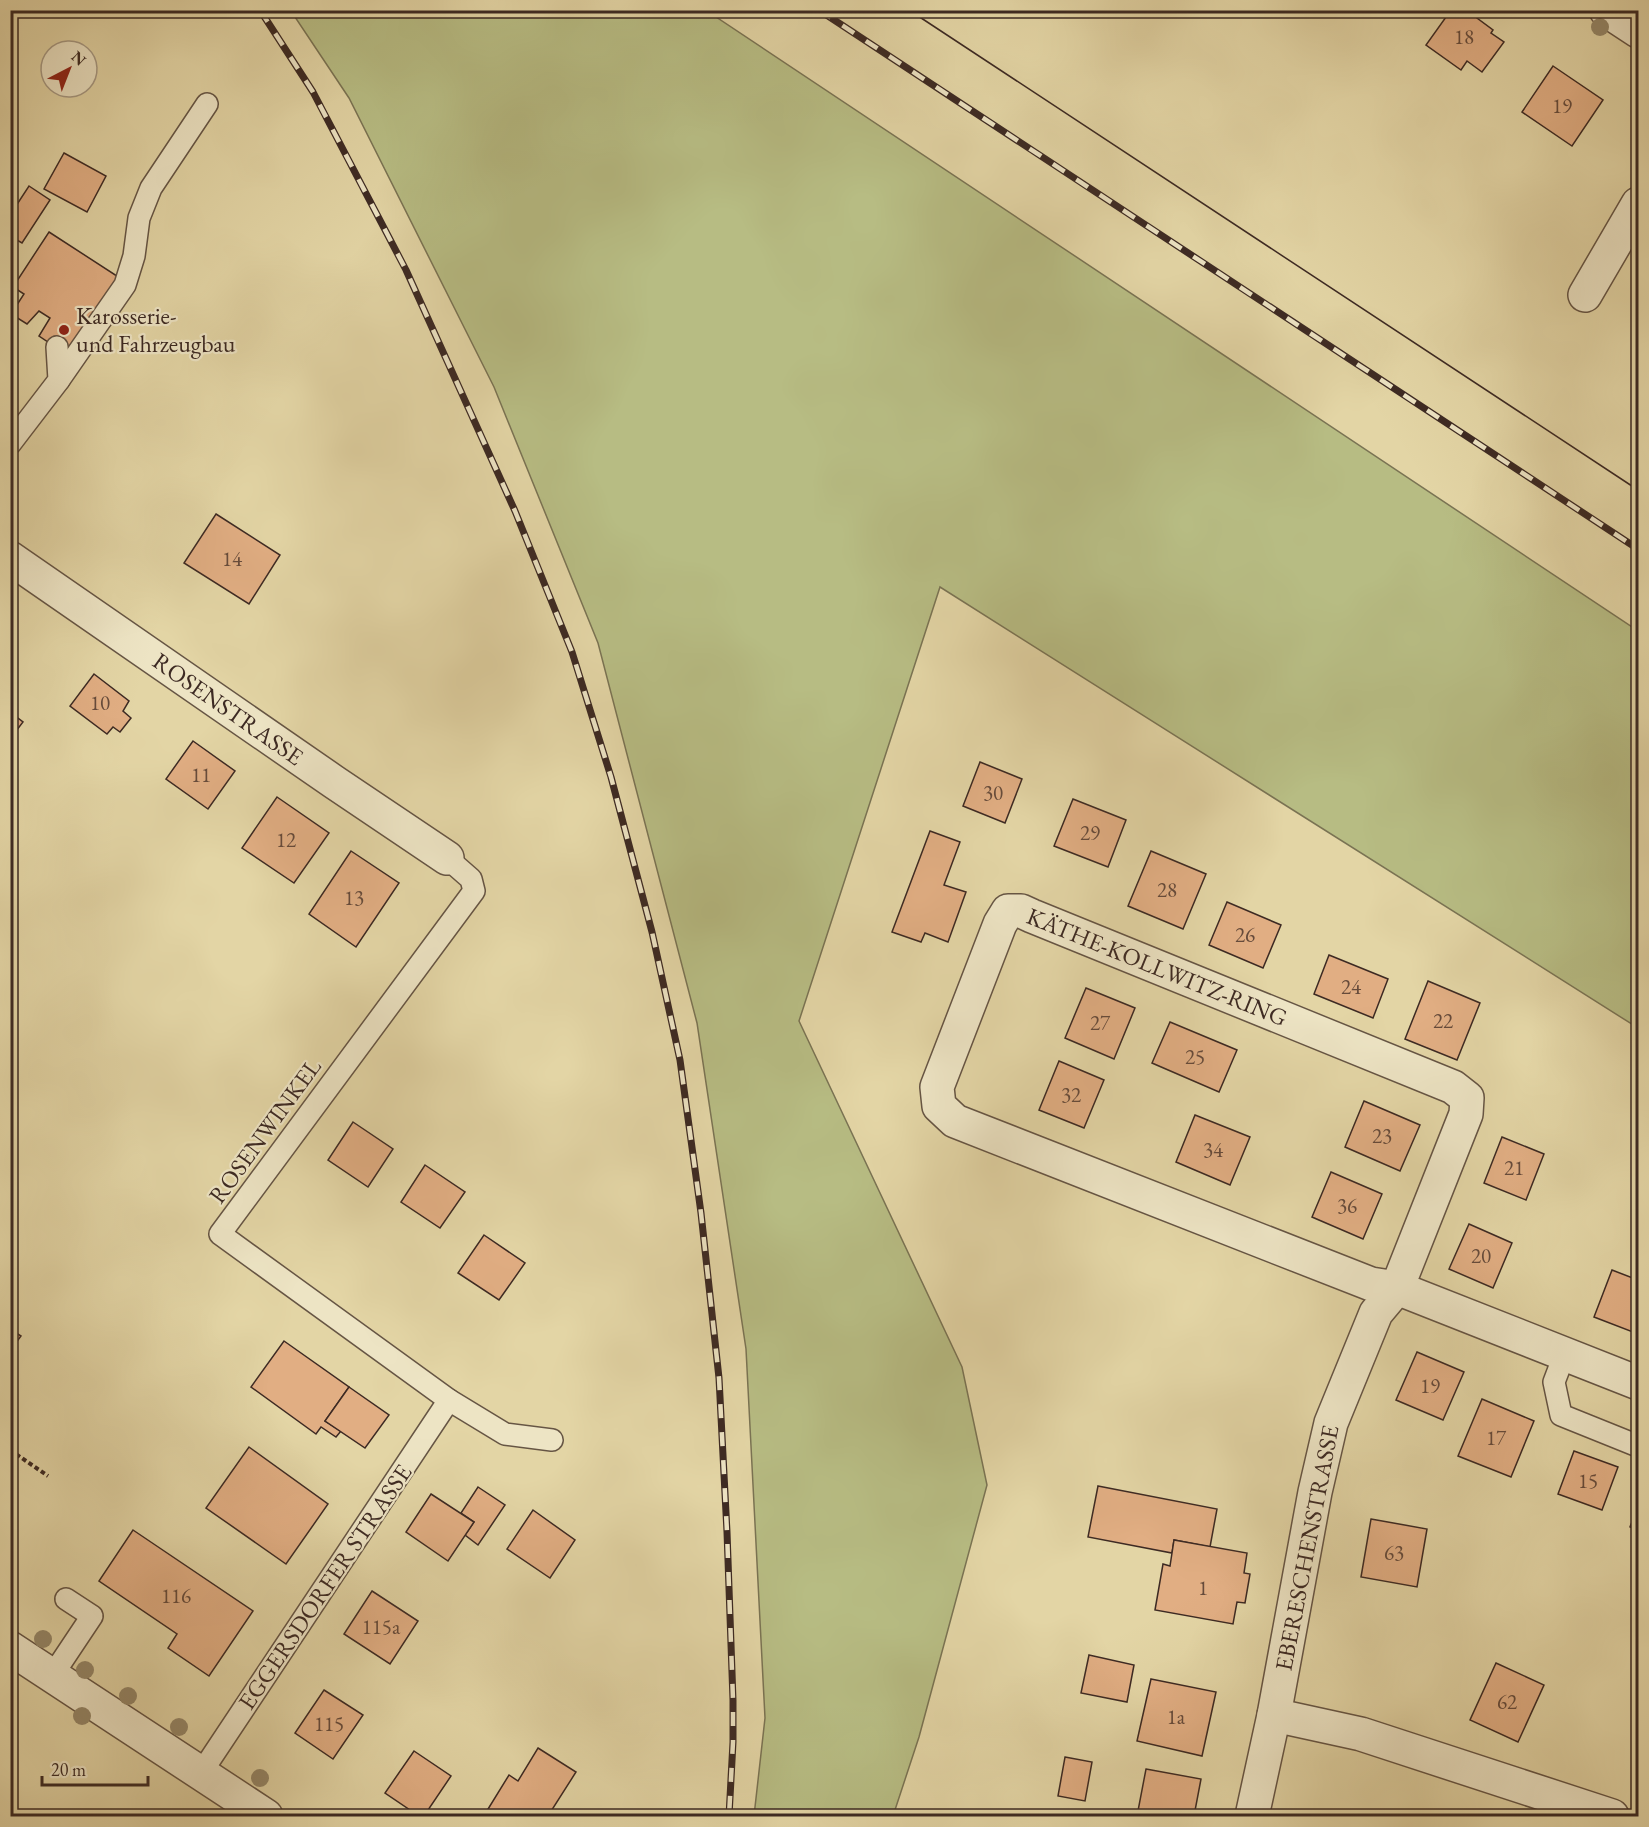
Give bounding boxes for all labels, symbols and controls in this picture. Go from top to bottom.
house number: 18 [1454,23,1474,50]
north arrow [39,39,99,99]
text: N [67,46,91,70]
house number: 19 [1552,92,1572,119]
place label: Karosserie- und Fahrzeugbau [76,300,236,359]
marker: Karosserie- und Fahrzeugbau [57,323,71,337]
house number: 14 [222,545,243,572]
street label: ROSENSTRASSE [147,645,310,772]
house number: 10 [90,689,110,716]
house number: 11 [191,761,211,788]
house number: 30 [983,779,1003,806]
house number: 29 [1080,819,1100,846]
house number: 12 [276,826,296,853]
house number: 28 [1157,876,1177,903]
house number: 13 [344,884,364,911]
street label: KÄTHE-KOLLWITZ-RING [1022,900,1292,1033]
house number: 26 [1235,921,1255,948]
house number: 24 [1341,973,1362,1000]
house number: 22 [1433,1007,1453,1034]
house number: 27 [1090,1009,1111,1036]
house number: 25 [1185,1043,1205,1070]
street label: ROSENWINKEL [201,1052,328,1209]
house number: 32 [1061,1081,1081,1108]
house number: 23 [1372,1122,1392,1149]
house number: 34 [1203,1136,1224,1163]
house number: 21 [1504,1154,1524,1181]
house number: 36 [1337,1192,1357,1219]
house number: 20 [1471,1242,1491,1269]
house number: 19 [1420,1372,1440,1399]
street label: EBERESCHENSTRASSE [1267,1422,1346,1673]
house number: 17 [1486,1424,1507,1451]
street label: EGGERSDORFER STRASSE [231,1458,418,1715]
house number: 15 [1578,1467,1598,1494]
house number: 63 [1384,1539,1404,1566]
house number: 1 [1198,1574,1208,1601]
house number: 116 [161,1582,191,1609]
house number: 115a [362,1613,401,1640]
house number: 62 [1497,1688,1517,1715]
house number: 1a [1167,1703,1186,1730]
house number: 115 [314,1710,344,1737]
scale bar [42,1749,148,1787]
text: 20 m [51,1758,86,1781]

